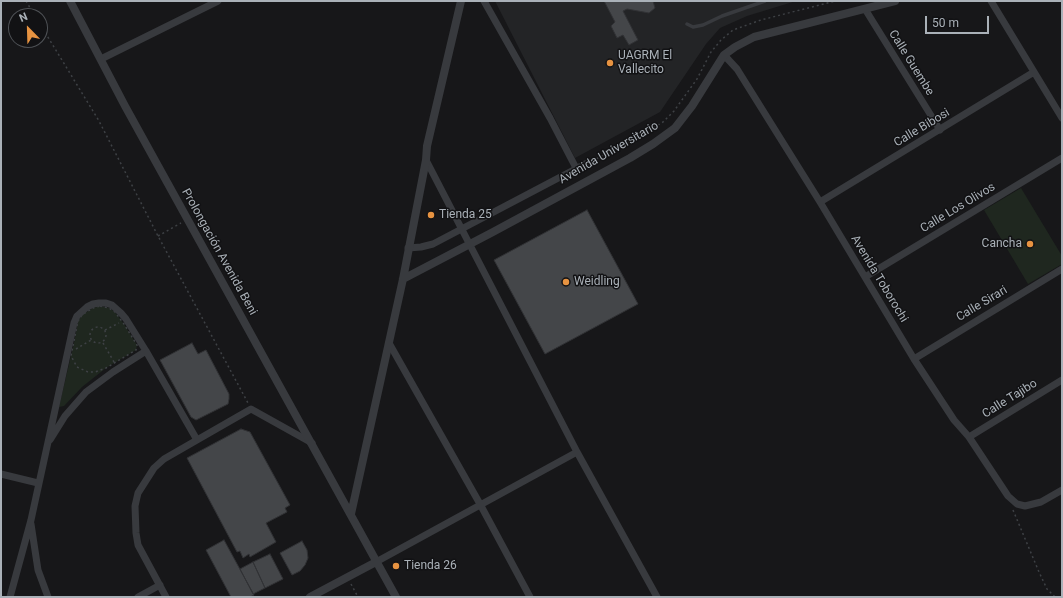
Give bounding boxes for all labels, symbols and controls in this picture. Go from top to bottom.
north arrow [8,8,48,48]
scale bar [927,8,991,34]
text: N [17,10,30,25]
text: 50 m [932,16,959,30]
street label: Calle Guembe [885,28,937,98]
place label: UAGRM El Vallecito [618,49,672,77]
marker: UAGRM El Vallecito [605,58,615,68]
street label: Calle Bibosi [891,106,953,150]
street label: Avenida Universitario [557,119,661,187]
street label: Calle Los Olivos [918,180,998,236]
street label: Prolongación Avenida Beni [178,186,260,318]
place label: Tienda 25 [439,208,492,222]
marker: Tienda 25 [426,210,436,220]
street label: Avenida Toborochi [847,233,911,325]
place label: Cancha [982,237,1022,251]
marker: Cancha [1025,239,1035,249]
place label: Weidling [574,275,620,289]
marker: Weidling [561,277,571,287]
street label: Calle Sirari [954,283,1010,325]
street label: Calle Tajibo [980,376,1040,422]
place label: Tienda 26 [404,559,457,573]
marker: Tienda 26 [391,561,401,571]

